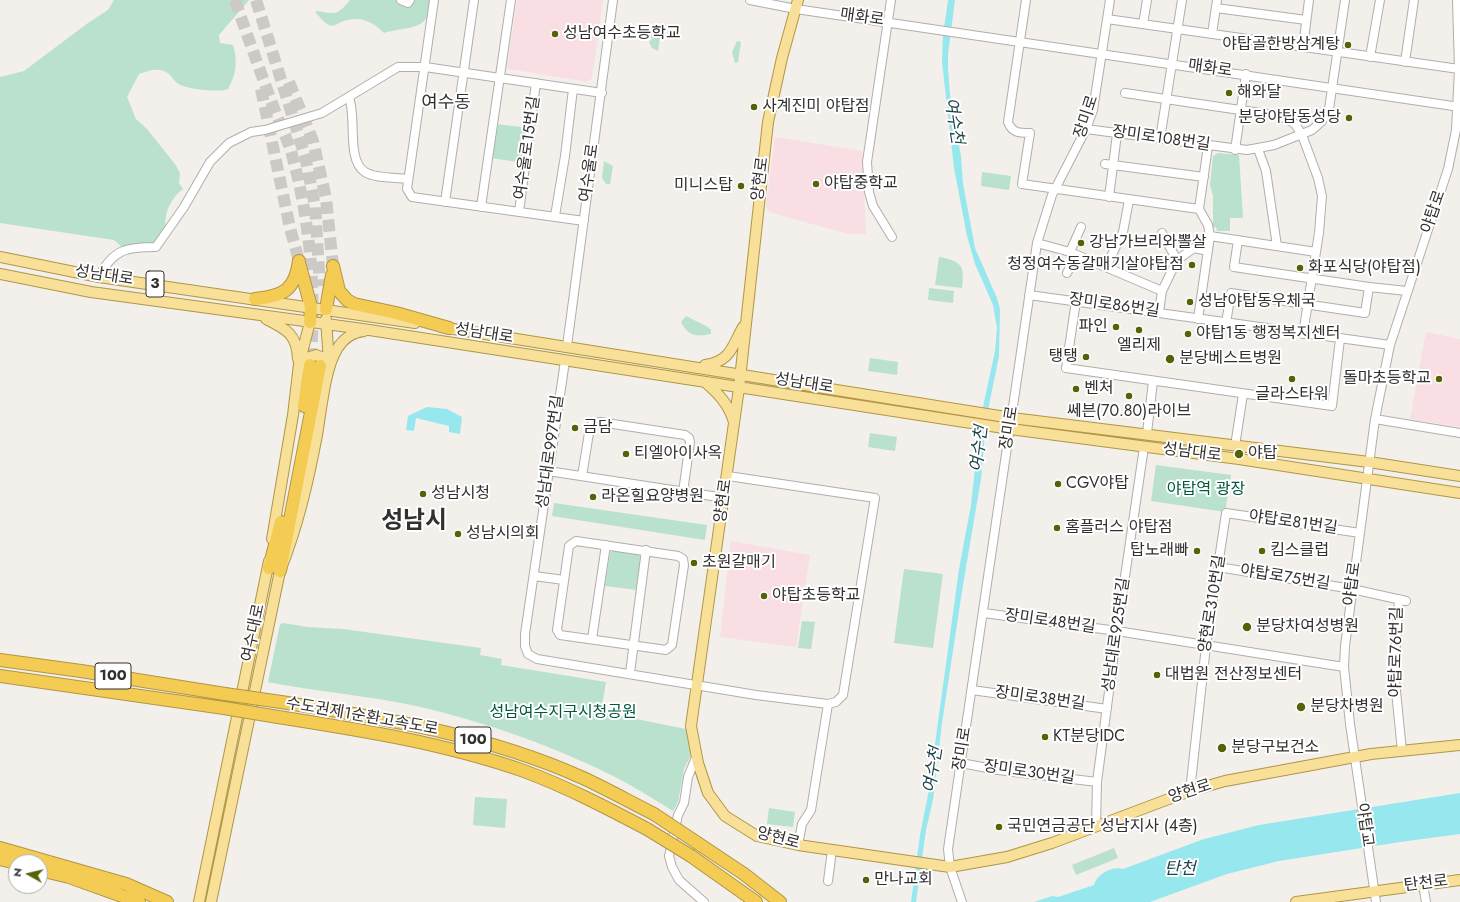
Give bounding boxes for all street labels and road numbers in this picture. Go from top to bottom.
street label: 매화로 [839,5,885,31]
street label: 매화로 [1187,56,1233,82]
street label: 장미로 [1071,93,1103,141]
street label: 여수울로15번길 [511,95,545,201]
street label: 장미로108번길 [1111,123,1211,155]
street label: 여수울로 [576,143,604,203]
street label: 양현로 [749,156,773,202]
street label: 야탑로 [1418,188,1450,236]
street label: 성남대로 [73,262,135,290]
road number: 3 [146,271,164,297]
street label: 장미로86번길 [1067,290,1161,322]
street label: 성남대로 [453,320,515,348]
street label: 성남대로 [773,370,835,398]
street label: 성남대로997번길 [534,394,568,510]
street label: 장미로 [997,405,1023,451]
street label: 성남대로 [1162,440,1222,466]
street label: 양현로 [711,478,737,524]
street label: 야탑로81번길 [1247,507,1339,539]
street label: 양현로310번길 [1196,554,1230,654]
street label: 야탑로75번길 [1239,561,1331,595]
street label: 야탑로 [1340,561,1366,607]
street label: 성남대로925번길 [1099,576,1135,694]
street label: 여수대로 [238,602,270,664]
street label: 장미로48번길 [1003,606,1097,638]
street label: 야탑로76번길 [1387,606,1407,698]
road number: 100 [95,663,131,689]
street label: 장미로38번길 [994,683,1086,715]
street label: 수도권제1순환고속도로 [284,694,440,740]
street label: 장미로 [950,726,976,772]
road number: 100 [455,727,491,753]
street label: 장미로30번길 [982,757,1076,789]
street label: 양현로 [1166,776,1214,808]
street label: 야탑교 [1351,802,1377,848]
street label: 양현로 [754,824,802,854]
street label: 탄천로 [1403,872,1449,896]

